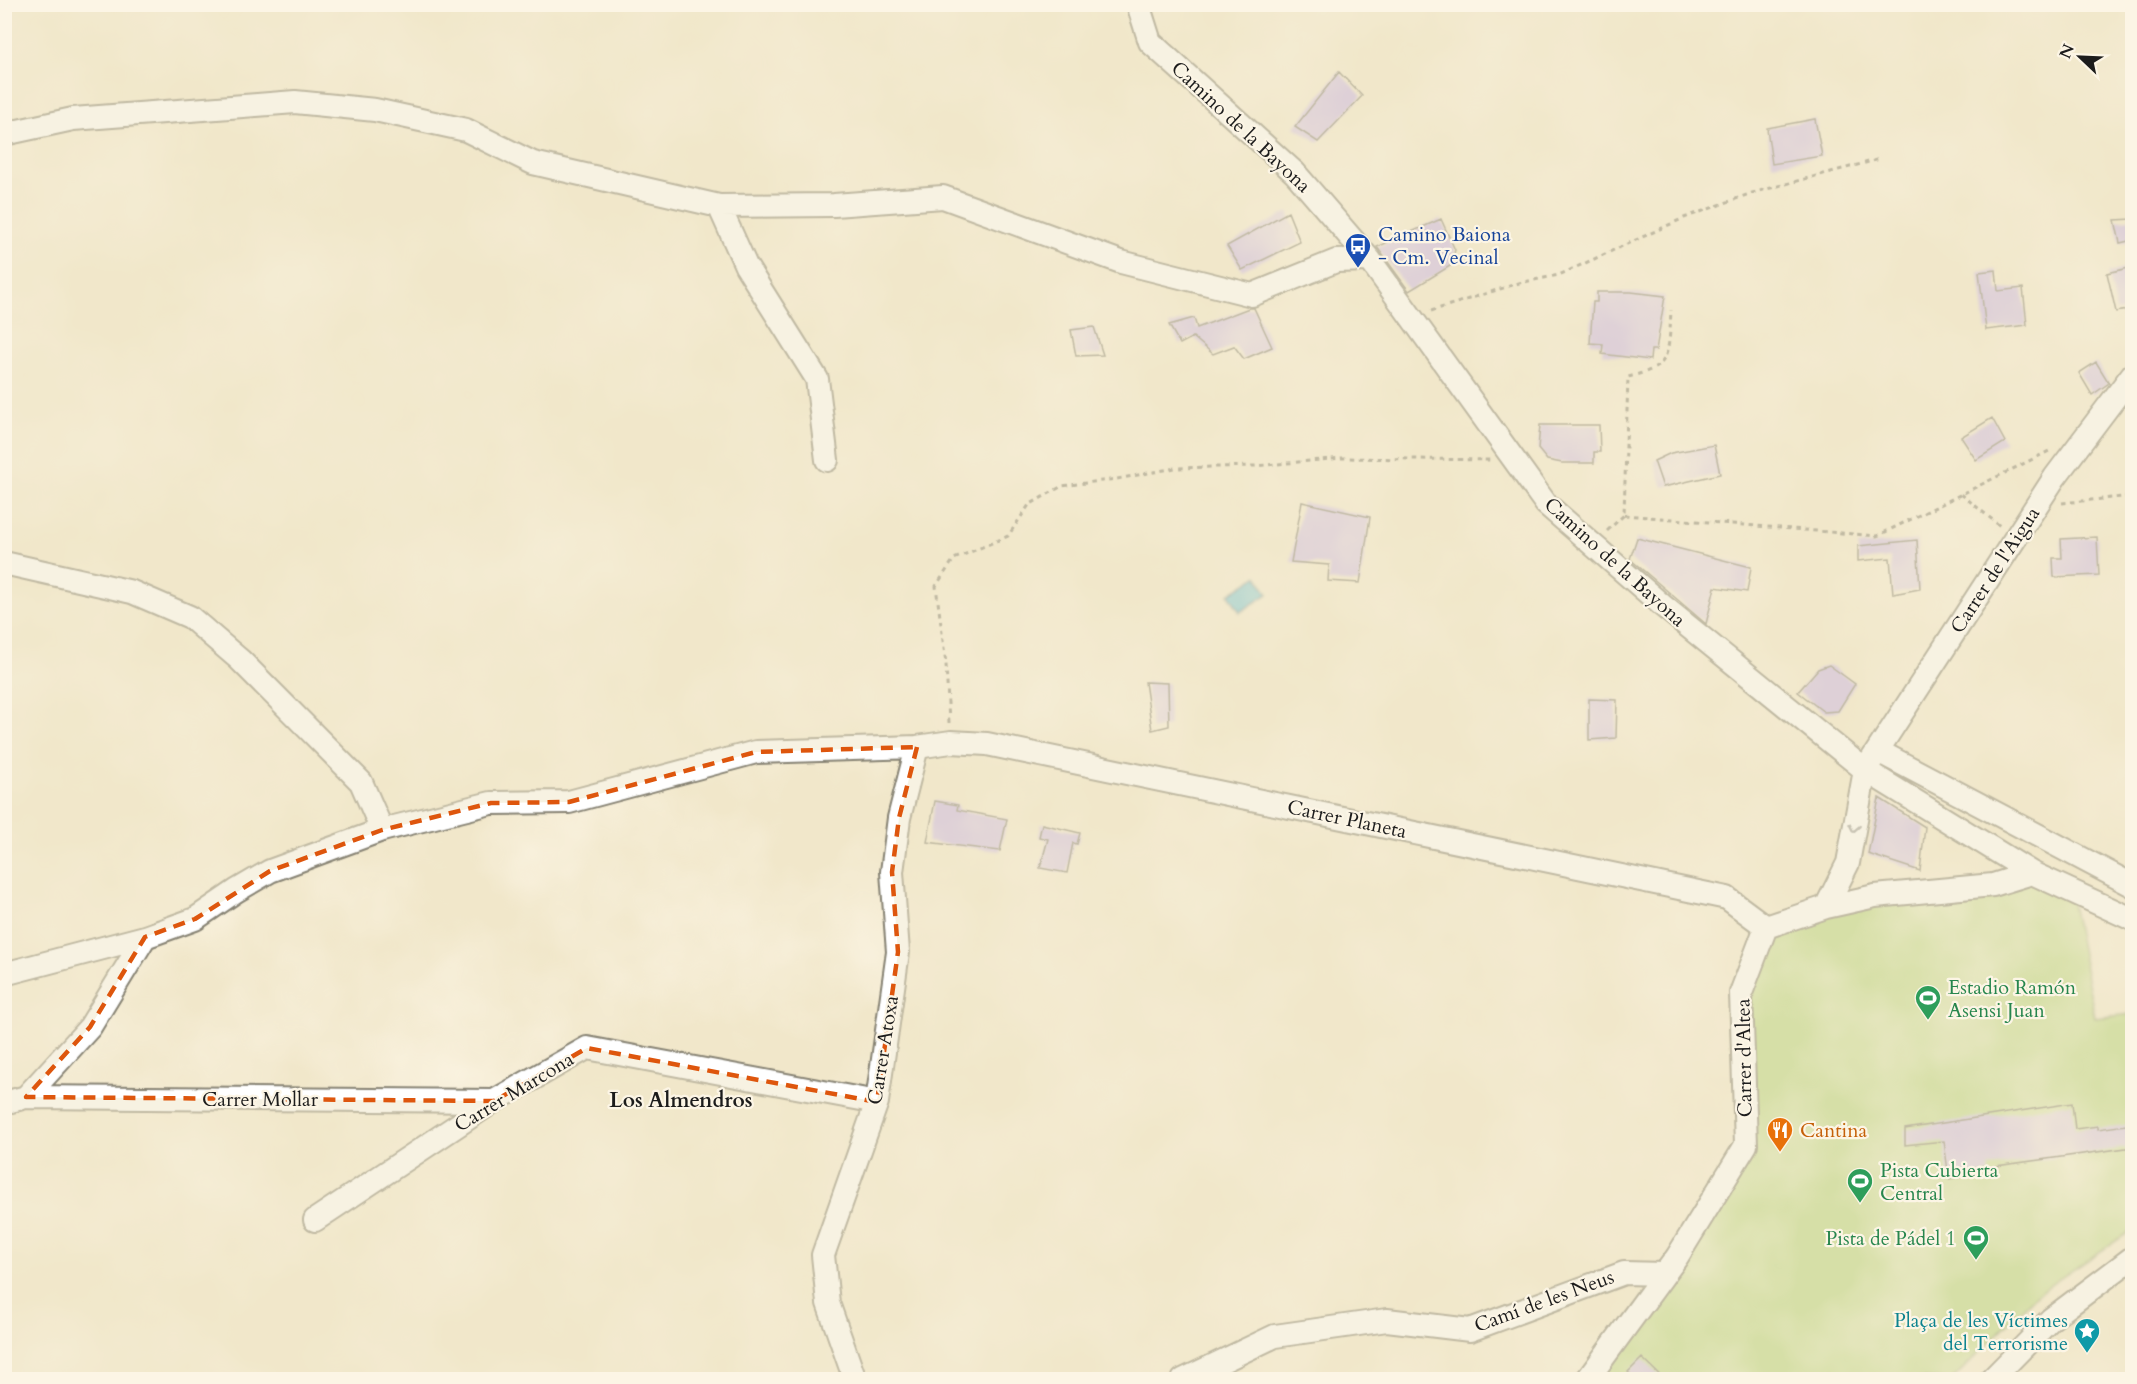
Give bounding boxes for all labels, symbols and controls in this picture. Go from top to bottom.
north arrow [2050,27,2110,87]
text: N [2054,41,2080,62]
street label: Camino de la Bayona [1165,55,1317,199]
place label: Camino Baiona - Cm. Vecinal [1378,221,1511,271]
bus stop icon: Camino Baiona - Cm. Vecinal [1343,231,1373,269]
street label: Camino de la Bayona [1538,491,1692,633]
street label: Carrer de l'Aigua [1944,501,2046,638]
street label: Carrer Planeta [1285,793,1409,845]
one-way arrow [1848,822,1861,832]
place label: Estadio Ramón Asensi Juan [1948,974,2077,1024]
sports icon: Estadio Ramón Asensi Juan [1913,983,1943,1021]
street label: Carrer Atoxa [861,993,905,1107]
street label: Carrer d'Altea [1729,998,1759,1118]
street label: Carrer Marcona [449,1045,579,1138]
street label: Carrer Mollar [202,1086,319,1113]
district label: Los Almendros [609,1086,753,1115]
restaurant icon: Cantina [1765,1115,1795,1153]
place label: Cantina [1800,1117,1868,1144]
place label: Pista Cubierta Central [1880,1157,1999,1207]
sports icon: Pista Cubierta Central [1845,1166,1875,1204]
sports icon: Pista de Pádel 1 [1961,1223,1991,1261]
place label: Pista de Pádel 1 [1826,1225,1956,1252]
street label: Camí de les Neus [1470,1263,1618,1339]
place label: Plaça de les Víctimes del Terrorisme [1894,1307,2068,1357]
place icon: Plaça de les Víctimes del Terrorisme [2072,1316,2102,1354]

